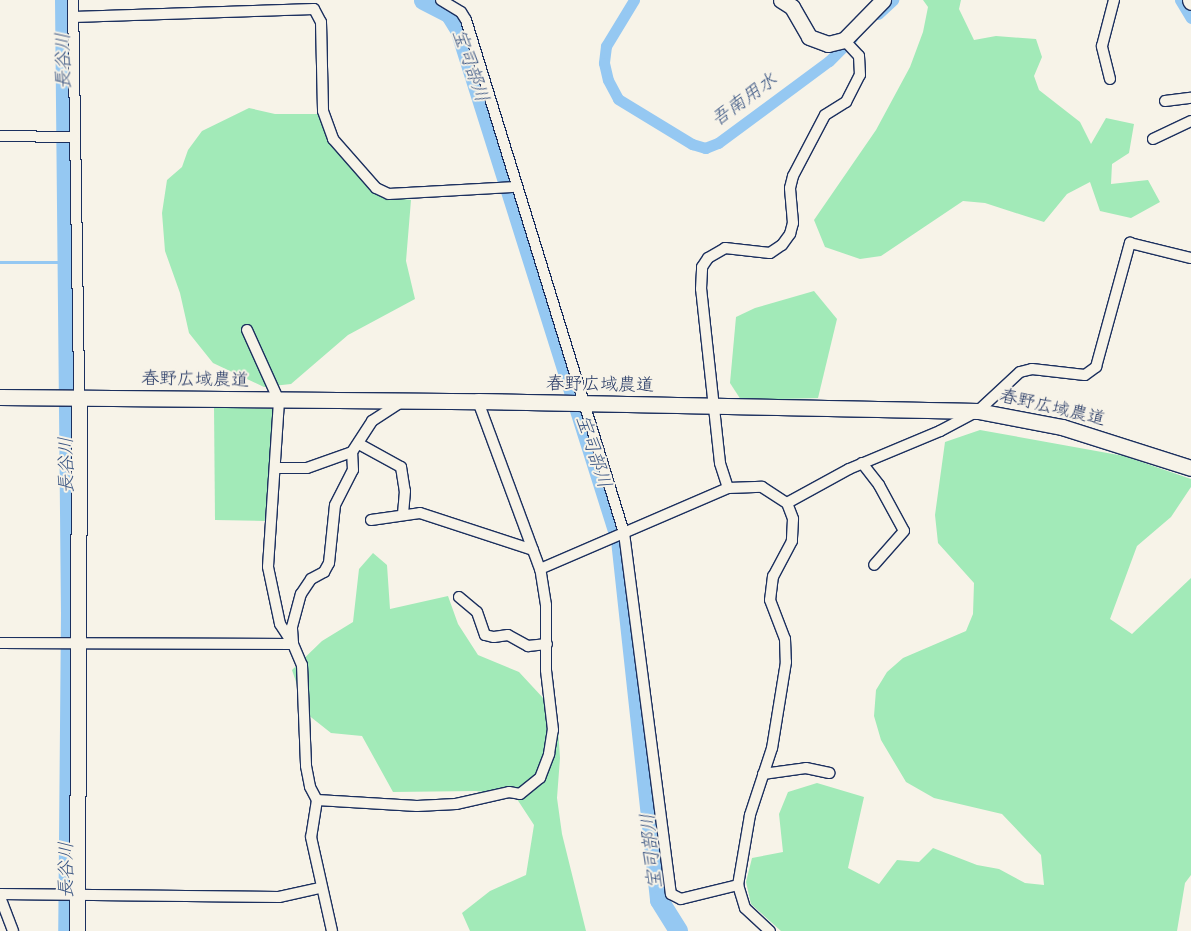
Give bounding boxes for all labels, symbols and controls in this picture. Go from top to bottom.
water label: 宝司部川 [446,26,492,106]
water label: 長谷川 [53,32,77,90]
water label: 吾南用水 [708,69,782,133]
street label: 春野広域農道 [141,369,249,393]
street label: 春野広域農道 [546,374,654,398]
street label: 春野広域農道 [997,386,1107,432]
water label: 宝司部川 [569,412,615,492]
water label: 長谷川 [56,436,80,494]
water label: 宝司部川 [638,812,668,890]
water label: 長谷川 [57,842,79,898]

